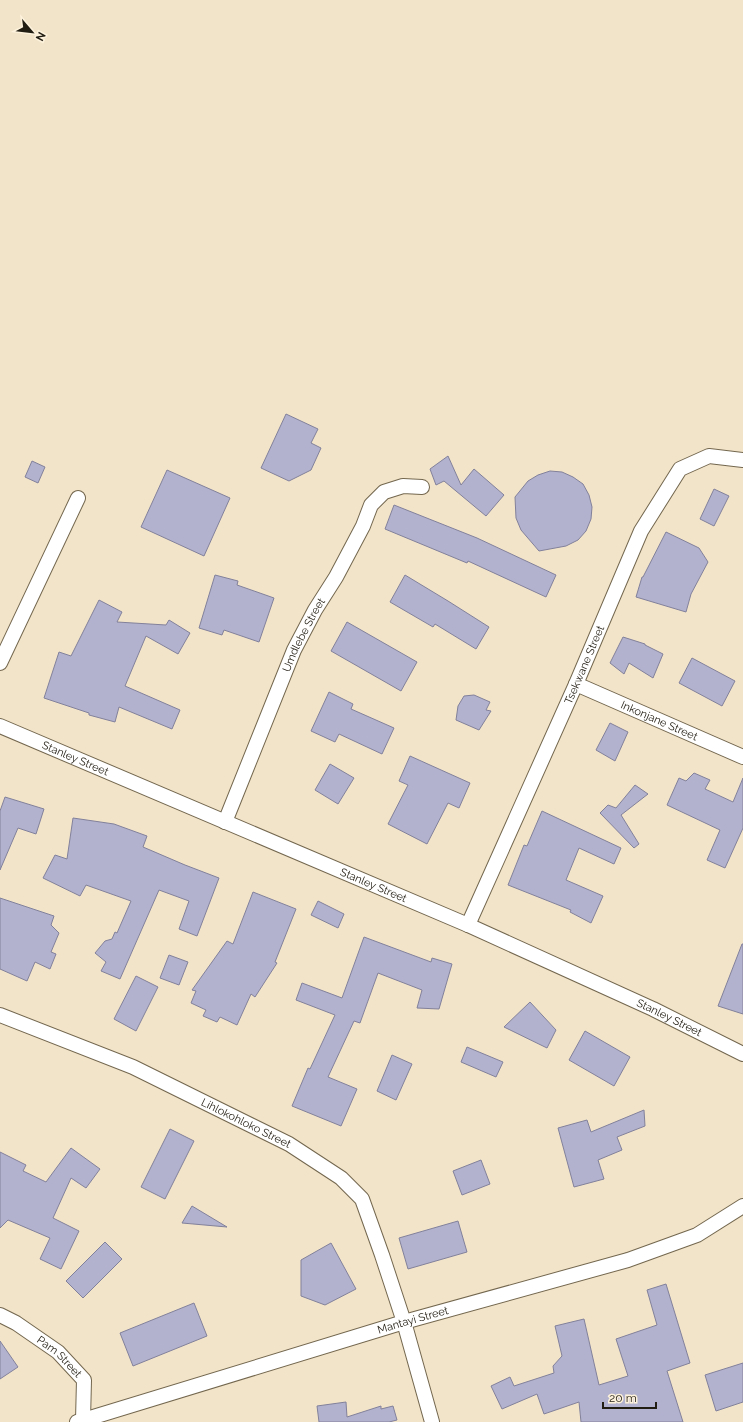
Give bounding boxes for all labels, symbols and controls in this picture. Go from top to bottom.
north arrow [12,12,52,52]
text: N [33,30,48,43]
street label: Umdlebe Street [280,595,328,674]
street label: Tsekwane Street [562,623,607,706]
street label: Inkonjane Street [619,698,700,743]
street label: Stanley Street [40,739,111,779]
street label: Stanley Street [338,865,409,905]
street label: Stanley Street [634,996,704,1039]
street label: Lihlokohloko Street [199,1096,293,1151]
street label: Mantayi Street [376,1304,450,1337]
street label: Pam Street [34,1333,85,1381]
scale bar [603,1384,656,1410]
text: 20 m [609,1391,637,1405]

